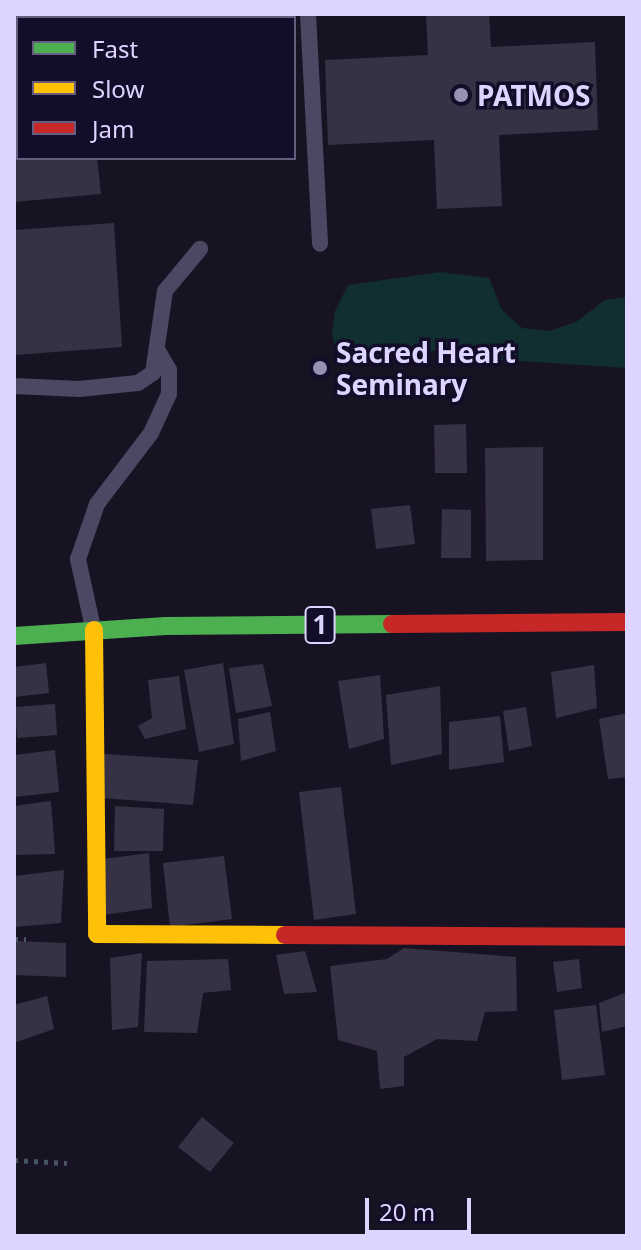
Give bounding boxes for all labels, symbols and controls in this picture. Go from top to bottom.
legend [16,16,296,160]
text: Fast [92,32,138,65]
text: Slow [92,72,144,105]
place label: PATMOS [477,78,591,112]
marker: PATMOS [452,86,470,104]
text: Jam [92,112,134,145]
place label: Sacred Heart Seminary [336,335,516,401]
marker: Sacred Heart Seminary [311,359,329,377]
road number: 1 [304,603,336,647]
scale bar [369,1182,475,1232]
text: 20 m [379,1195,435,1228]

